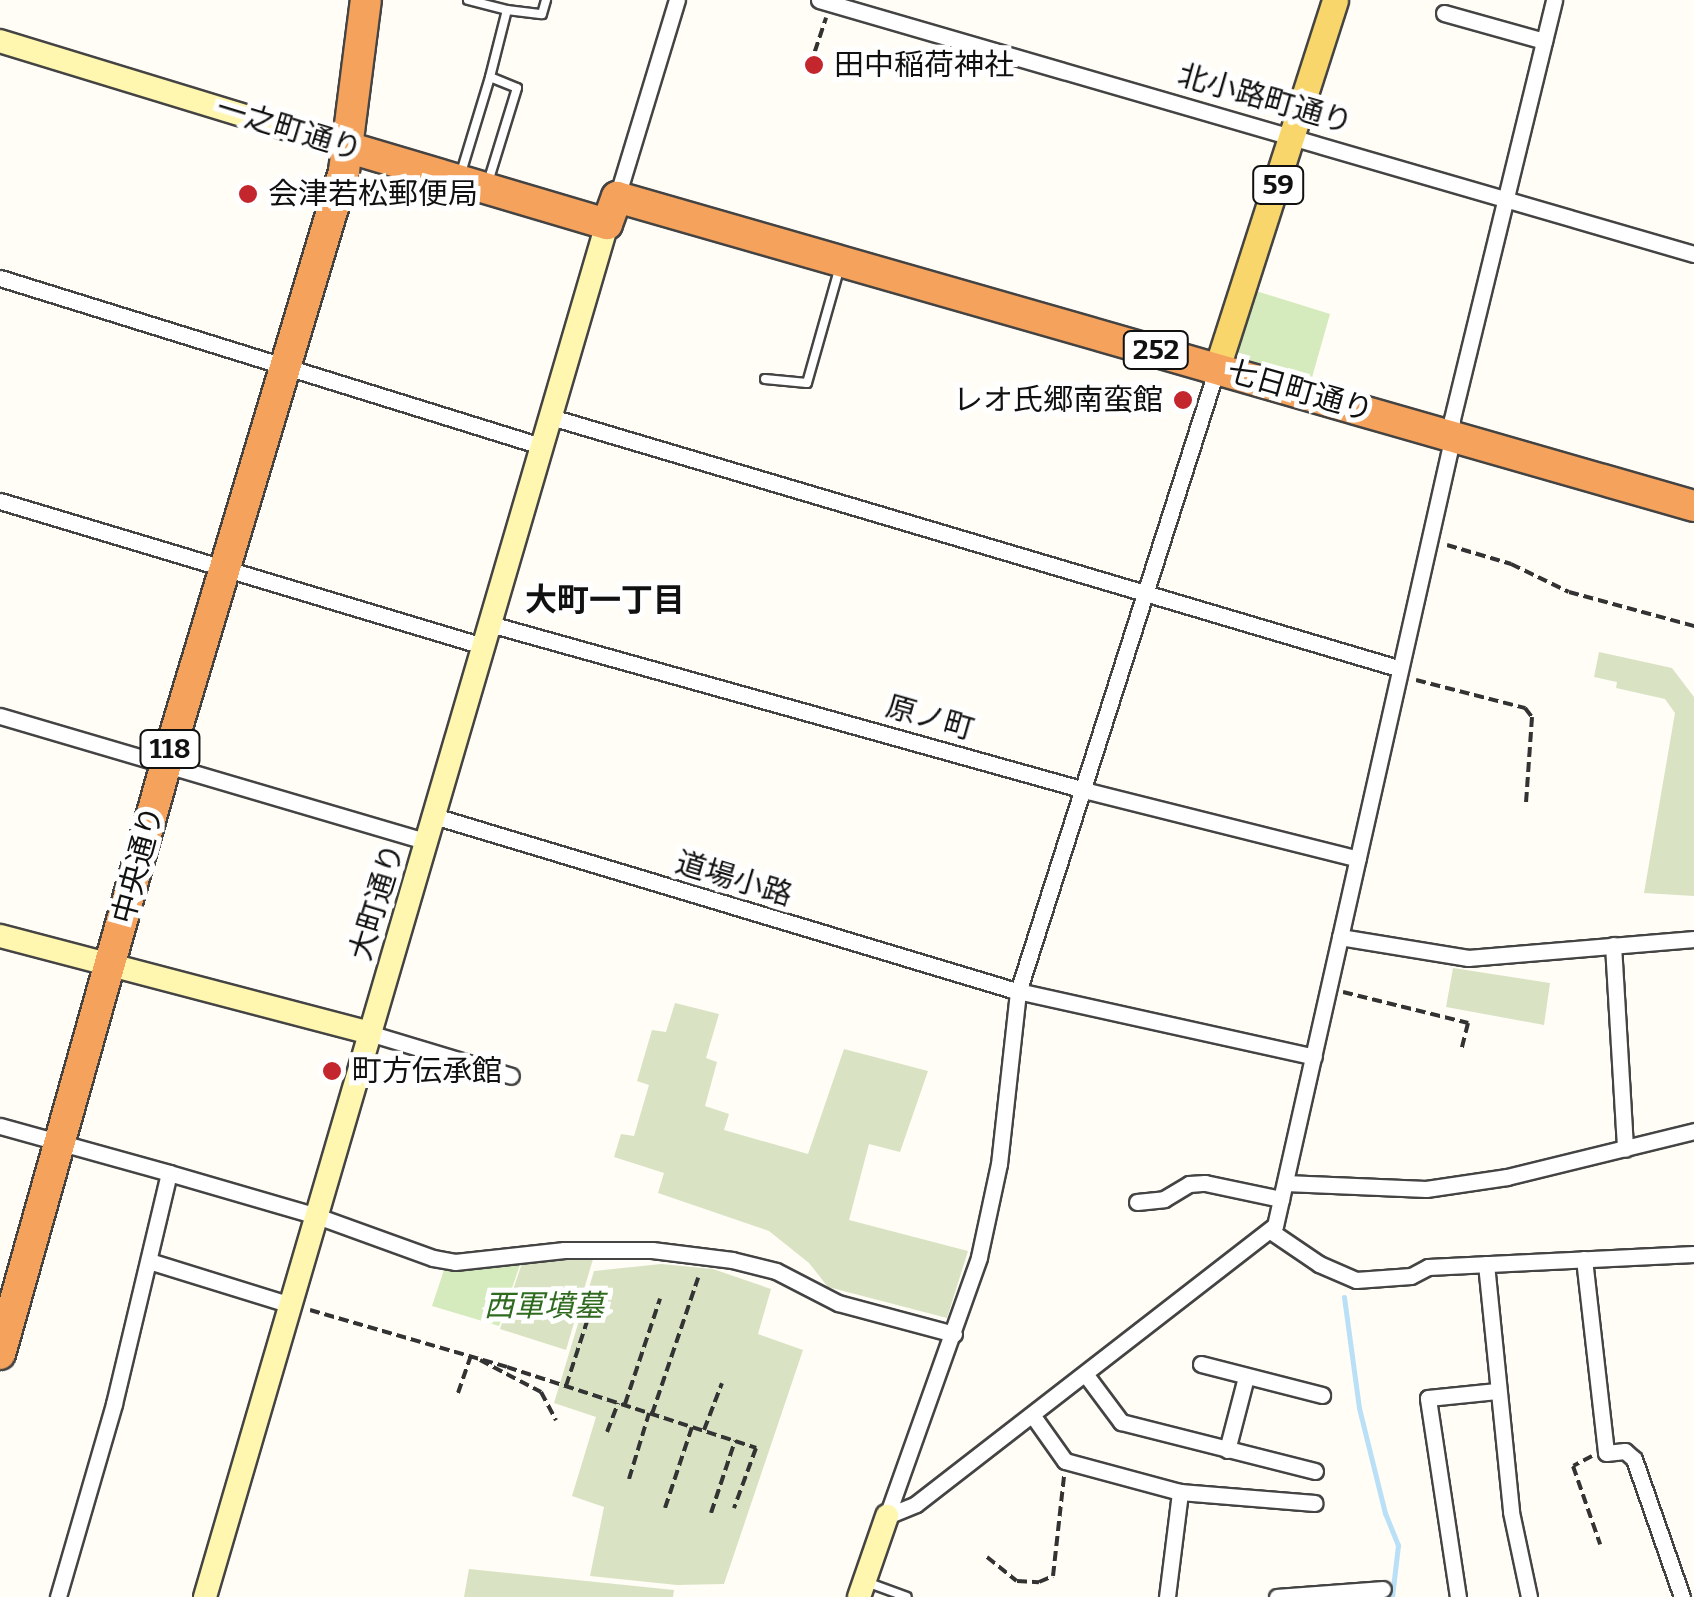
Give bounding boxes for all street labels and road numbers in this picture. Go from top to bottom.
street label: 北小路町通り [1174,57,1356,141]
street label: 一之町通り [212,90,366,168]
road number: 59 [1250,162,1306,208]
road number: 252 [1121,327,1191,373]
street label: 七日町通り [1223,353,1377,429]
street label: 原ノ町 [882,688,978,748]
road number: 118 [138,726,202,772]
street label: 中央通り [105,802,171,928]
street label: 大町通り [342,839,412,965]
street label: 道場小路 [671,844,797,914]

